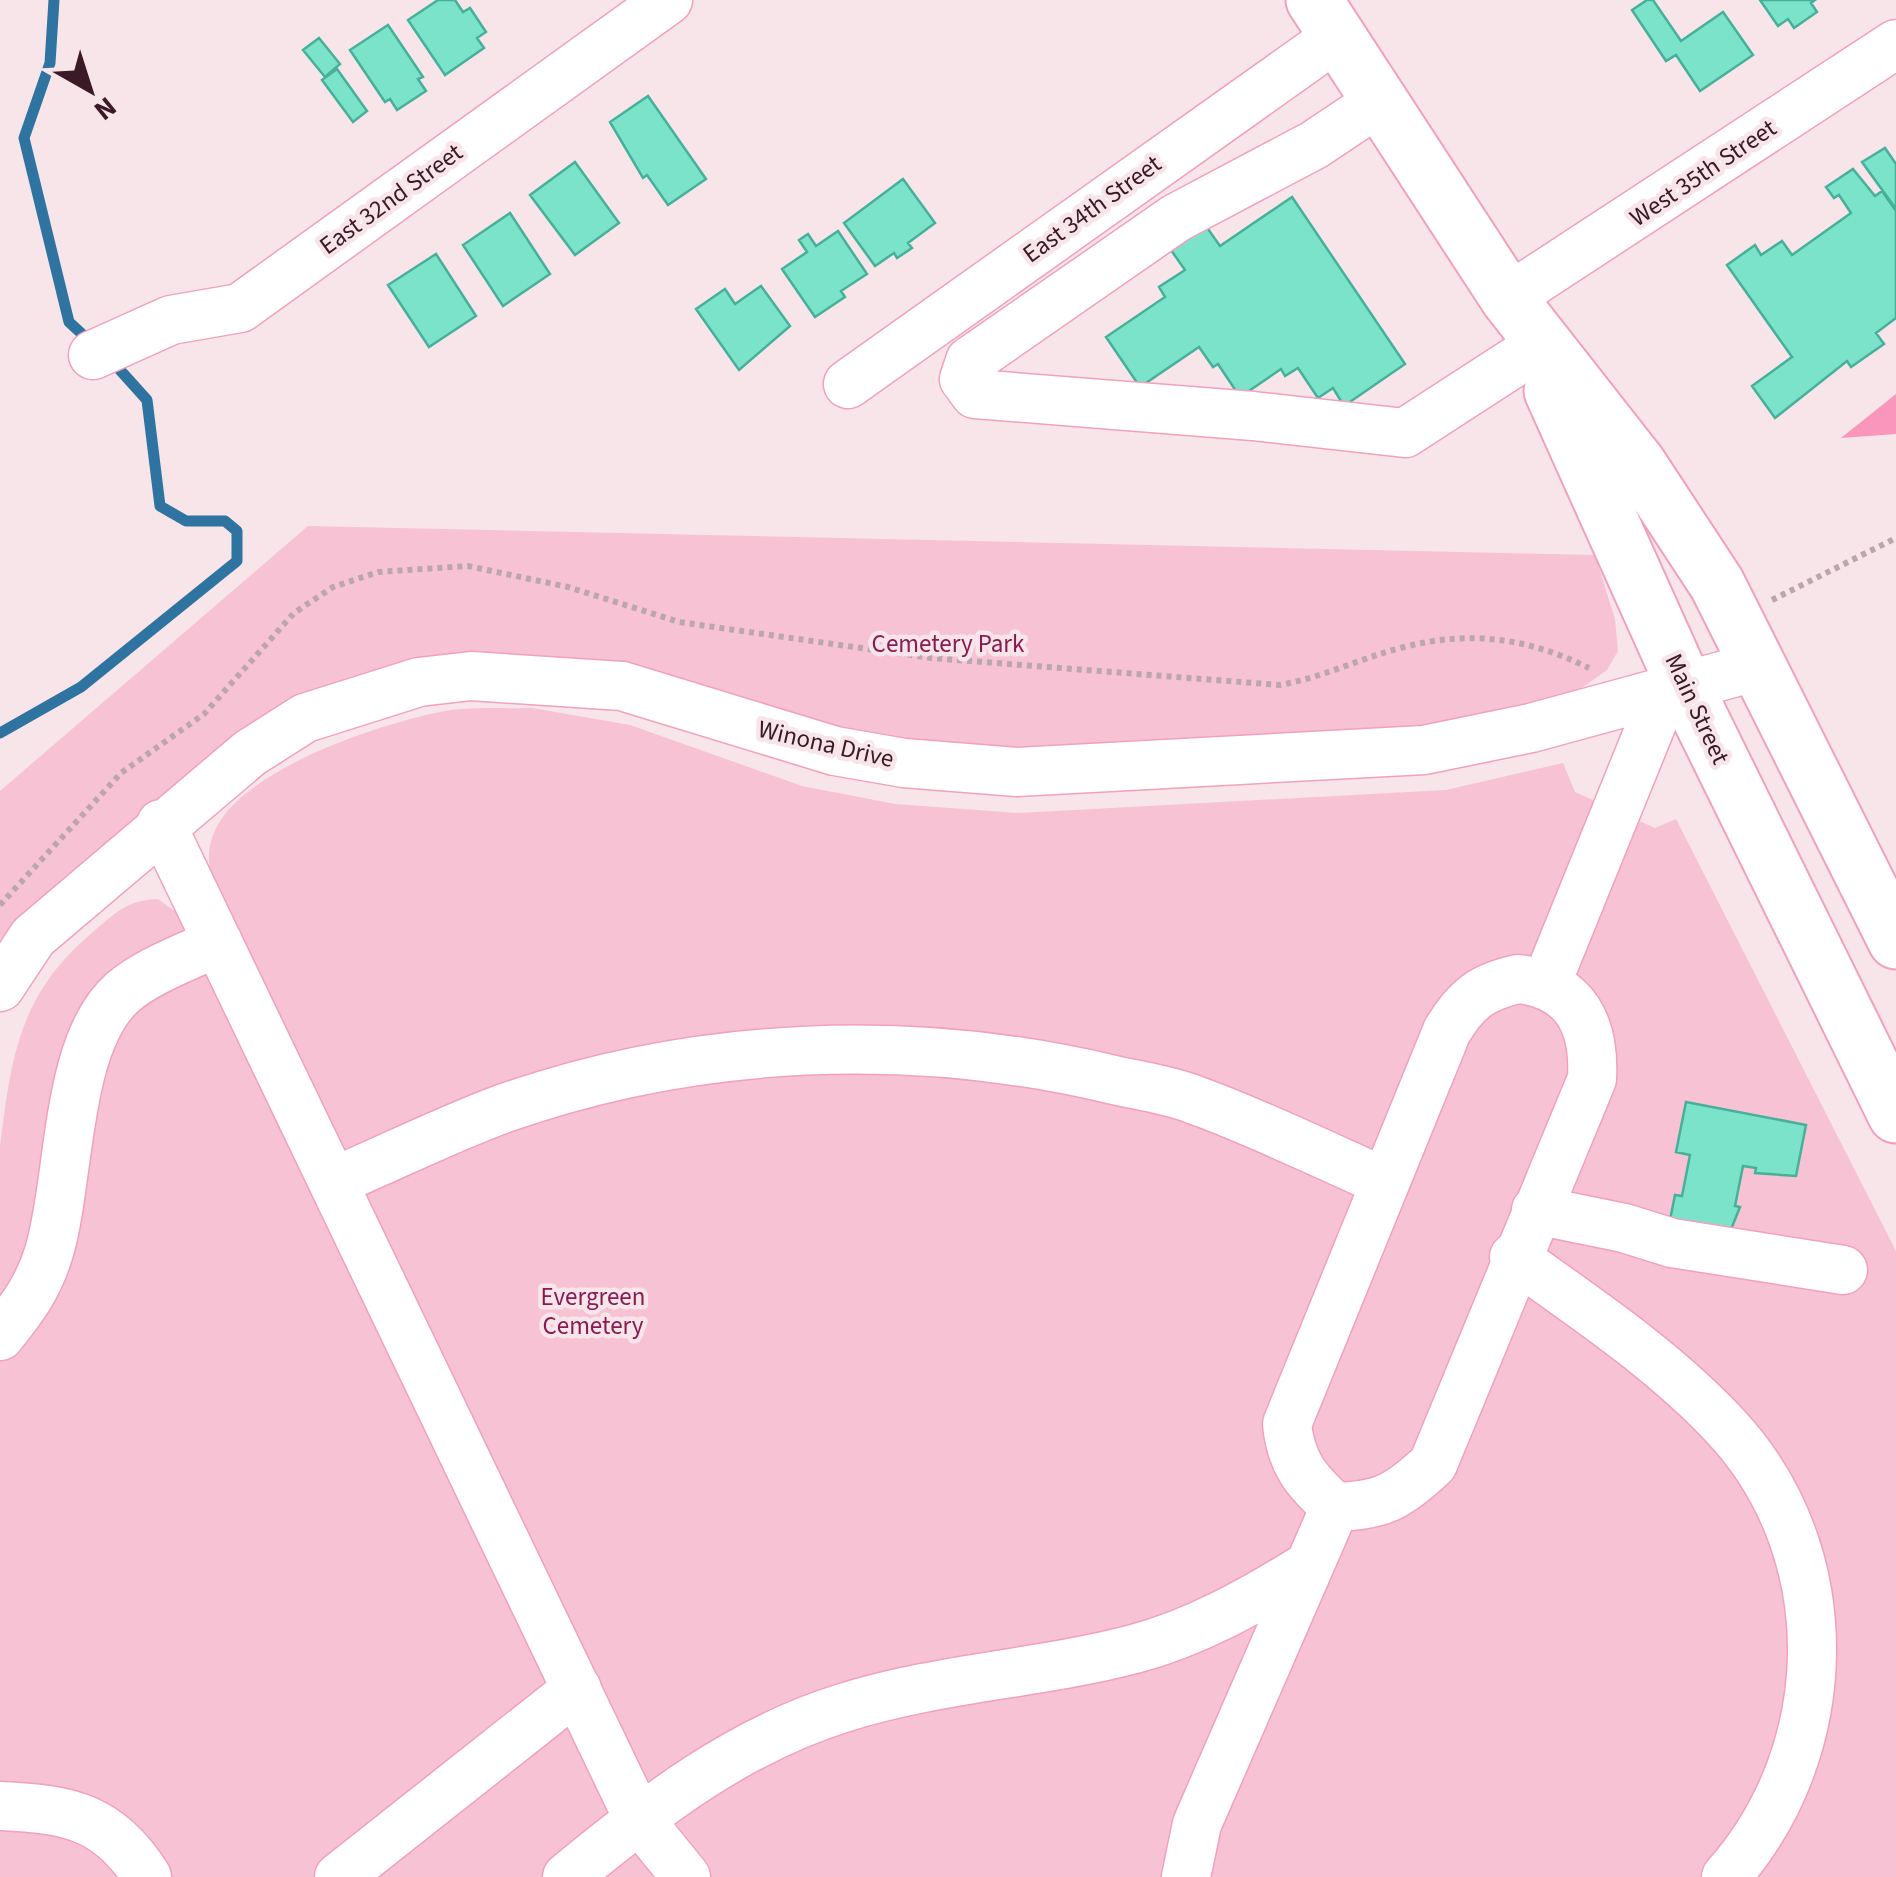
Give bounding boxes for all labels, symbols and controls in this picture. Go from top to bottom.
north arrow [40,40,140,140]
text: N [85,87,125,130]
street label: West 35th Street [1622,110,1784,235]
street label: East 32nd Street [312,134,470,263]
street label: East 34th Street [1015,146,1169,272]
park label: Cemetery Park [872,626,1025,662]
street label: Main Street [1656,648,1739,771]
street label: Winona Drive [754,711,898,777]
park label: Evergreen Cemetery [541,1279,645,1344]

